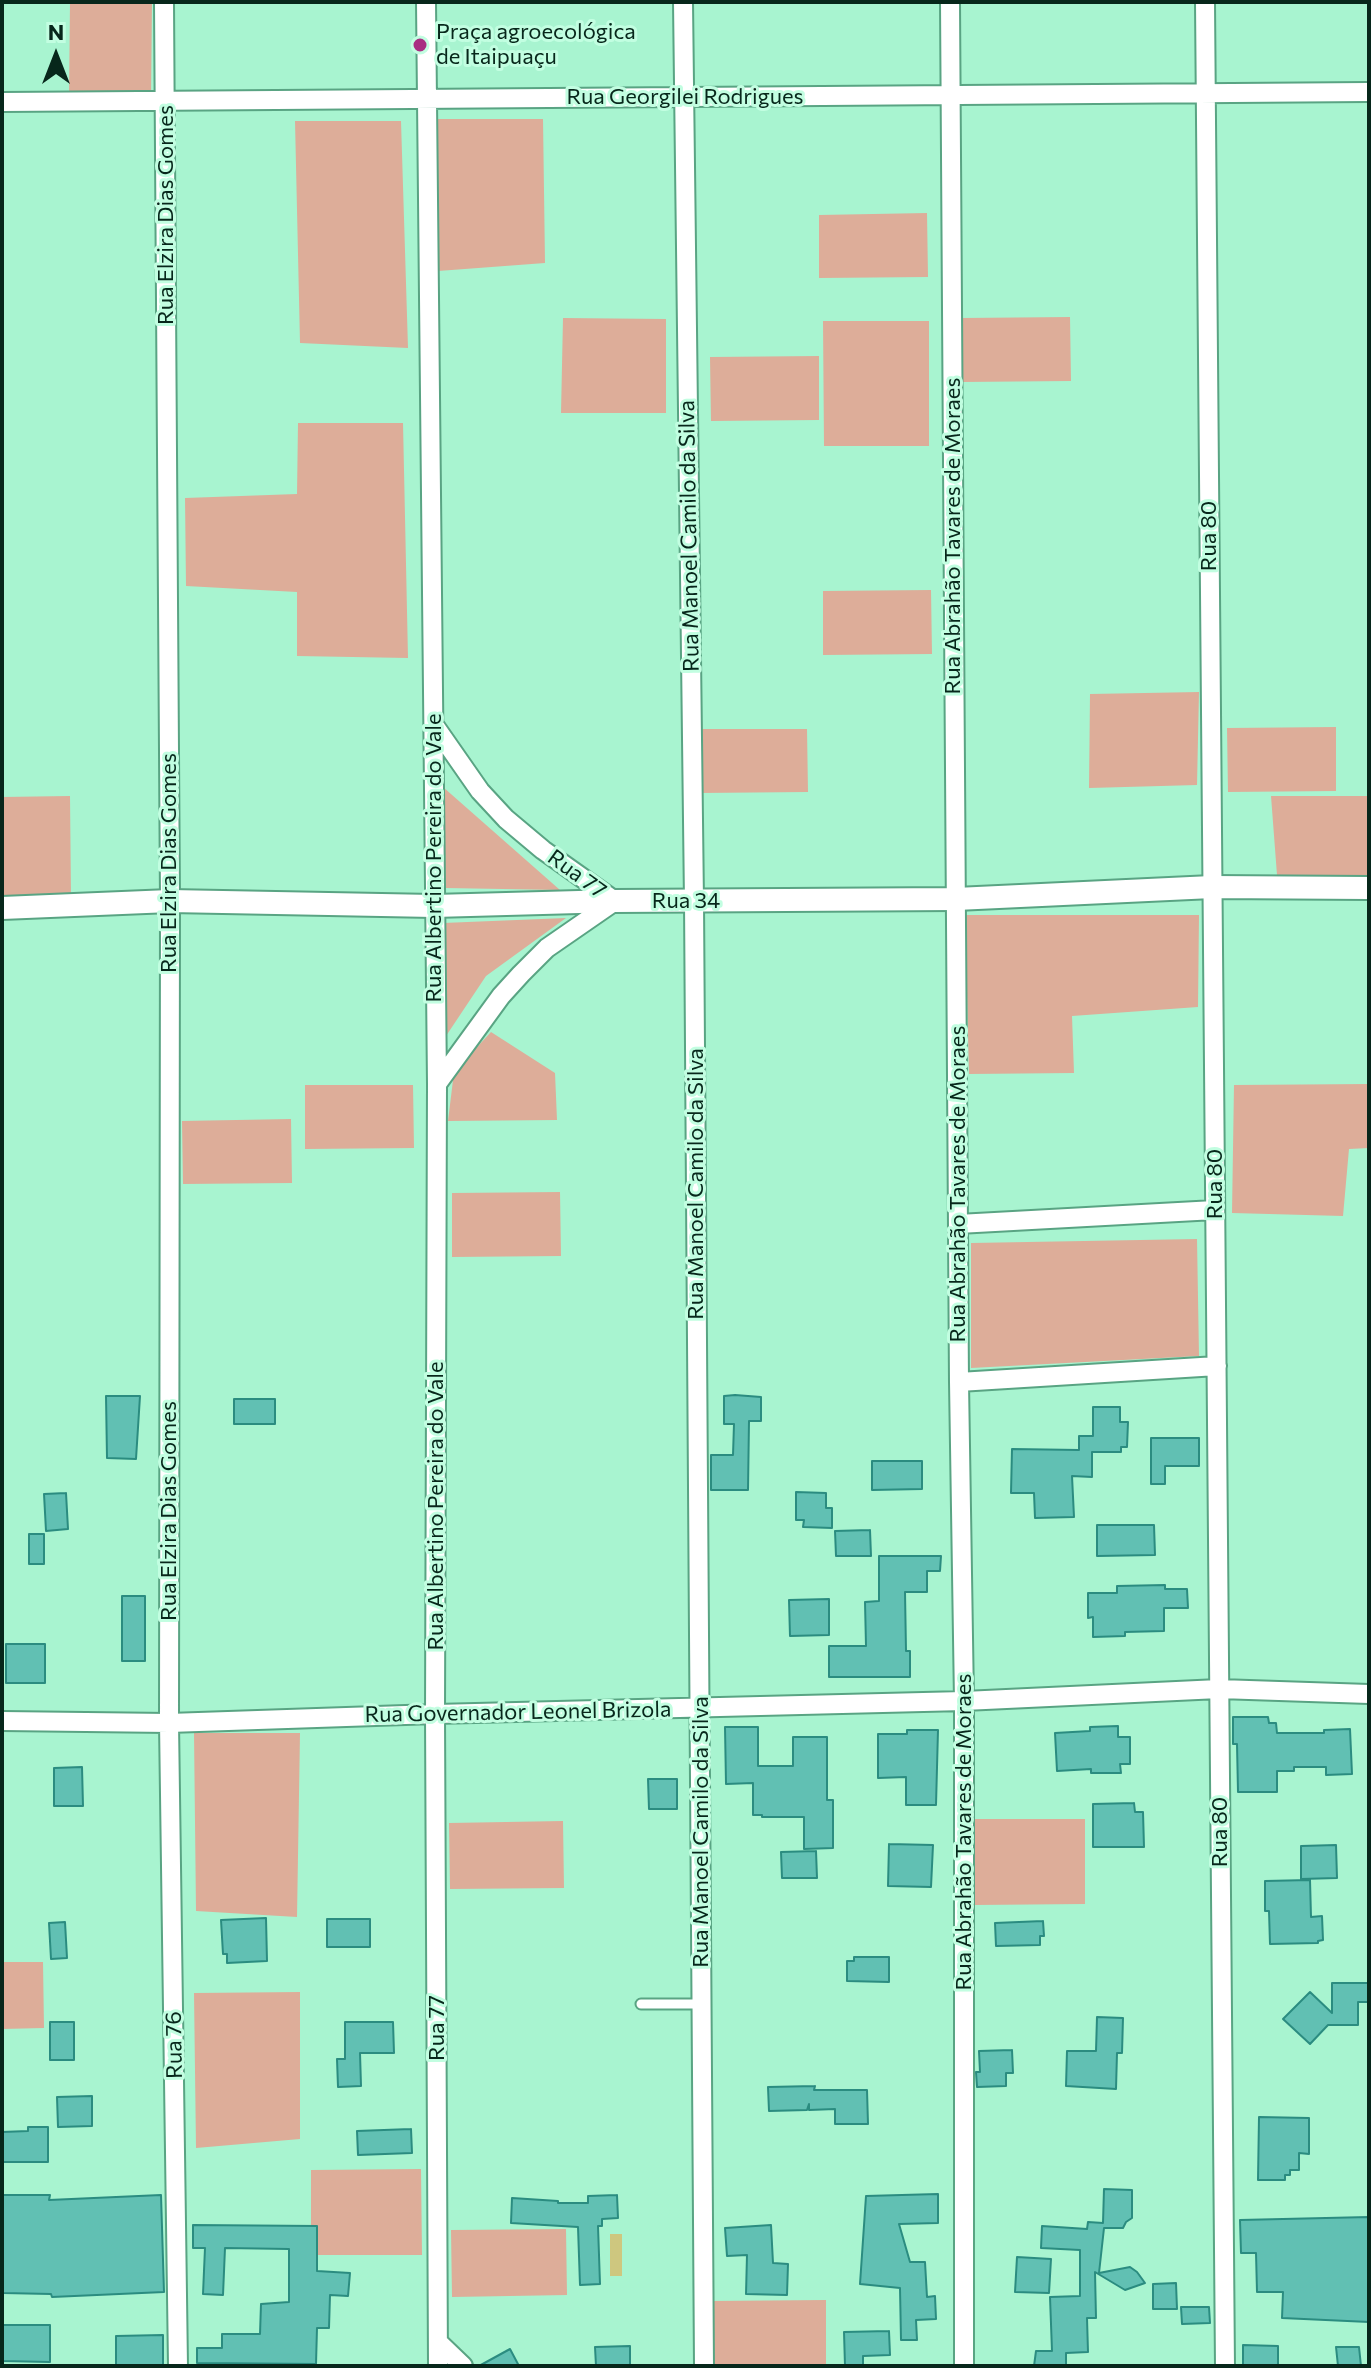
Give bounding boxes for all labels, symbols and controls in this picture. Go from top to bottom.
north arrow [16,16,96,96]
text: N [48,18,64,45]
place label: Praça agroecológica de Itaipuaçu [436,19,636,70]
marker: Praça agroecológica de Itaipuaçu [411,36,429,54]
street label: Rua Georgilei Rodrigues [566,84,804,110]
street label: Rua Elzira Dias Gomes [153,105,179,325]
street label: Rua Abrahão Tavares de Moraes [940,378,966,694]
street label: Rua Manoel Camilo da Silva [673,400,705,672]
street label: Rua 80 [1196,501,1222,571]
street label: Rua Albertino Pereira do Vale [421,713,447,1003]
street label: Rua Elzira Dias Gomes [156,753,182,973]
street label: Rua 77 [543,844,611,904]
street label: Rua 34 [652,888,720,914]
street label: Rua Abrahão Tavares de Moraes [945,1026,971,1342]
street label: Rua Manoel Camilo da Silva [683,1048,709,1320]
street label: Rua 80 [1202,1149,1228,1219]
street label: Rua Albertino Pereira do Vale [423,1361,449,1651]
street label: Rua Elzira Dias Gomes [156,1401,182,1621]
street label: Rua Abrahão Tavares de Moraes [951,1674,977,1990]
street label: Rua Governador Leonel Brizola [364,1696,672,1728]
street label: Rua Manoel Camilo da Silva [688,1696,714,1968]
street label: Rua 80 [1207,1797,1233,1867]
street label: Rua 77 [424,1995,450,2061]
street label: Rua 76 [160,2011,188,2079]

